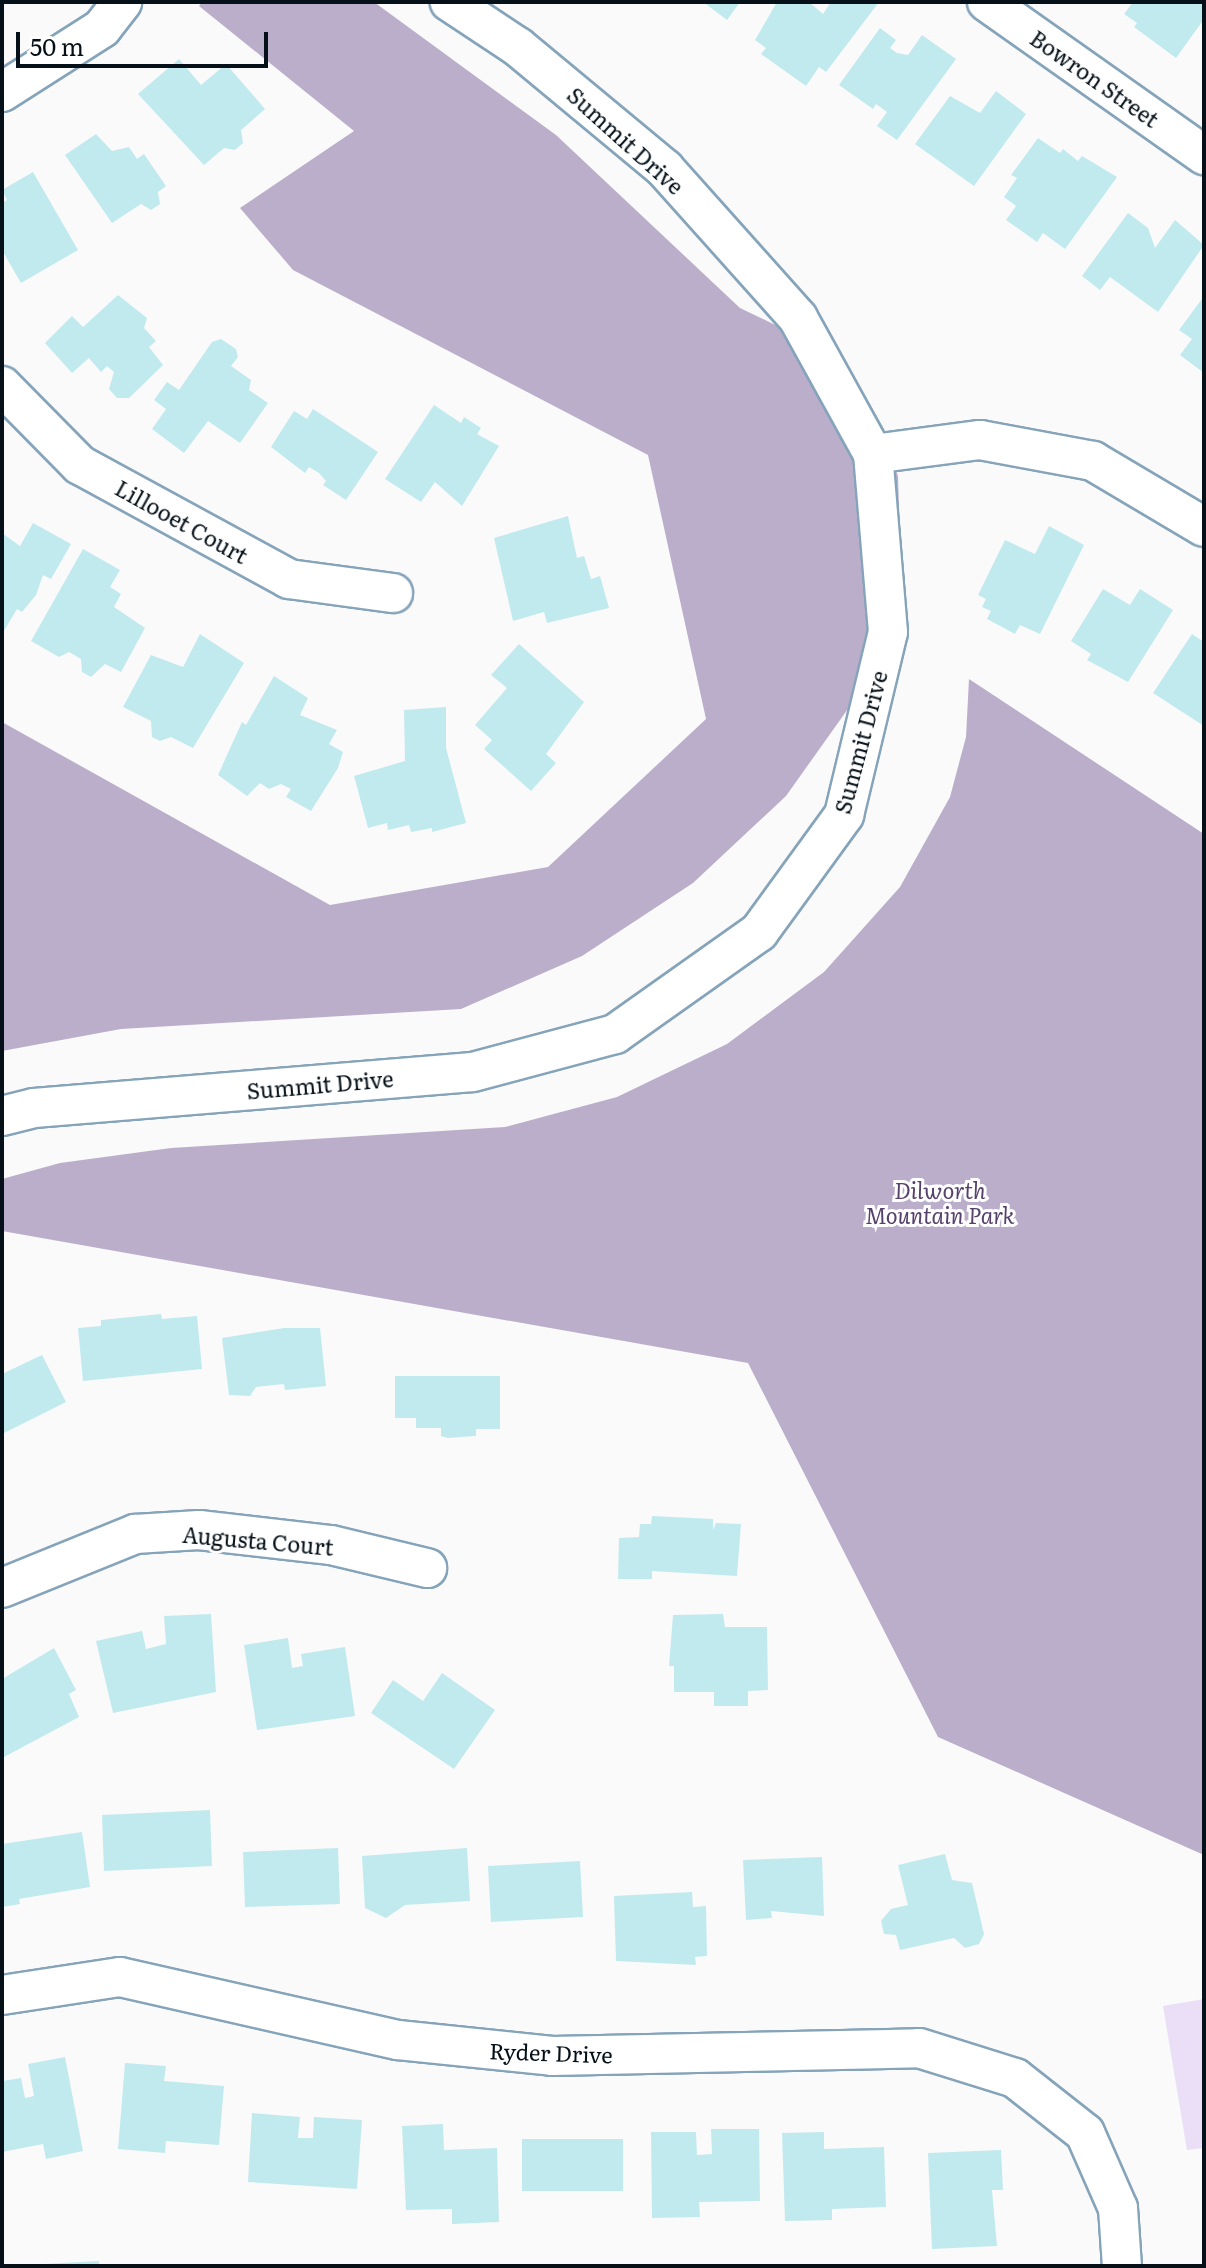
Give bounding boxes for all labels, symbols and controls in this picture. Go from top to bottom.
scale bar [20,16,272,66]
street label: Bowron Street [1026,24,1164,132]
text: 50 m [30,28,84,63]
street label: Summit Drive [563,81,689,199]
street label: Lillooet Court [111,474,253,568]
street label: Summit Drive [828,668,892,816]
street label: Summit Drive [246,1064,394,1104]
park label: Dilworth Mountain Park [865,1176,1015,1228]
street label: Augusta Court [181,1520,335,1560]
street label: Ryder Drive [489,2037,613,2067]

